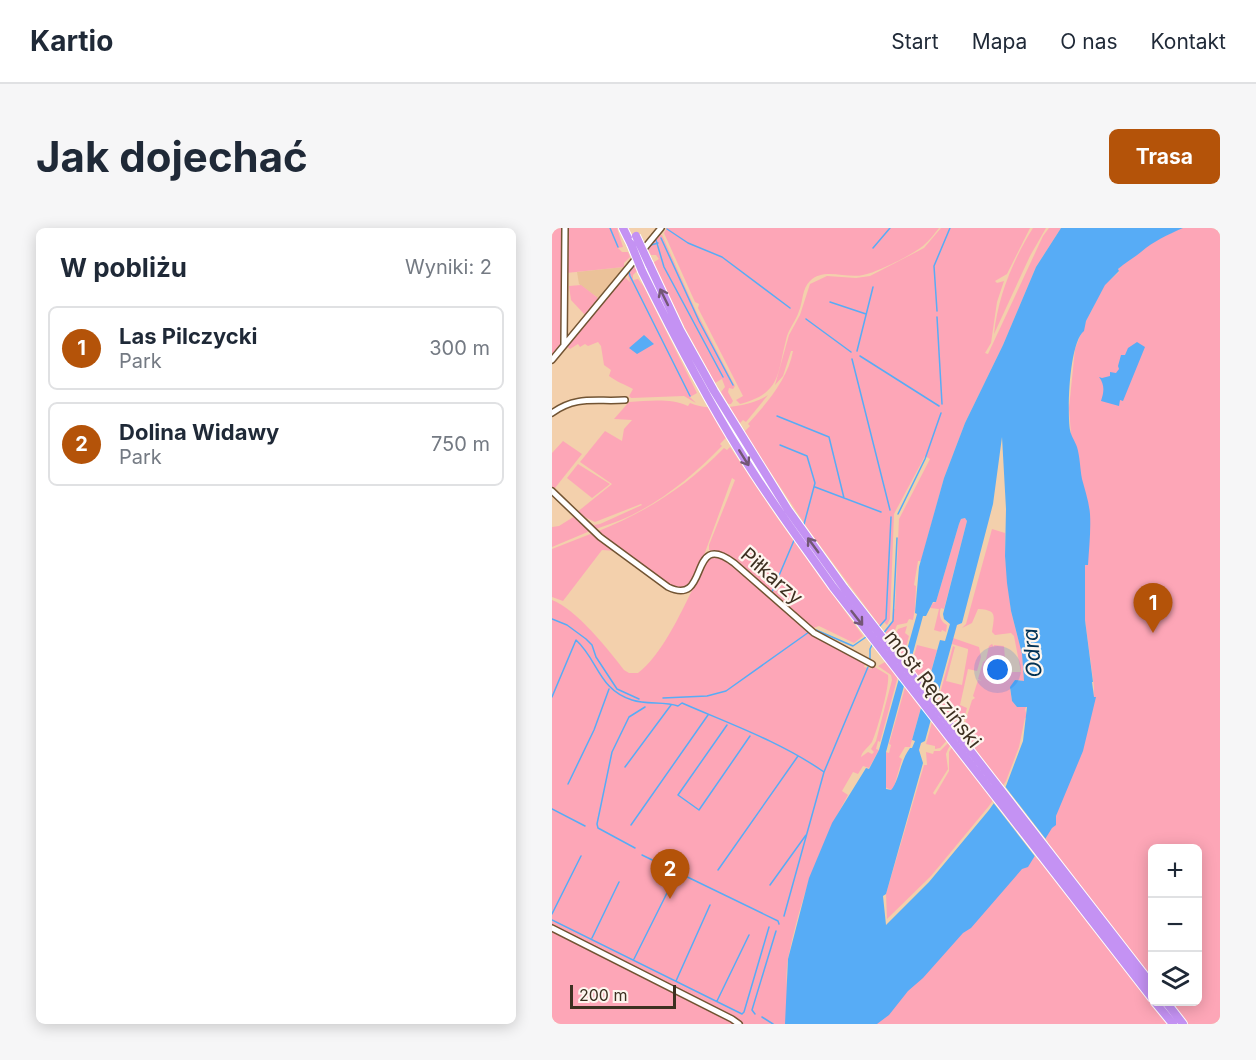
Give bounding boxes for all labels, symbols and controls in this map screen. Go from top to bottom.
text: Kartio [30,24,113,58]
text: Start [891,29,939,54]
text: Mapa [972,29,1027,54]
text: O nas [1060,29,1118,54]
text: Kontakt [1151,29,1226,54]
button: Trasa [1109,129,1220,184]
text: Jak dojechać [36,131,308,182]
text: W pobliżu [60,252,187,283]
text: Wyniki: 2 [405,255,492,279]
one-way arrow [658,288,670,306]
text: Las Pilczycki [119,323,258,349]
text: 1 [77,336,86,360]
text: 300 m [429,336,490,360]
text: Park [119,349,162,373]
text: Dolina Widawy [119,419,279,445]
text: 2 [75,432,88,456]
text: 750 m [431,432,490,456]
text: Park [119,445,162,469]
one-way arrow [739,449,751,466]
one-way arrow [807,538,820,554]
street label: Piłkarzy [736,543,808,609]
pin: 1 [1134,584,1172,633]
one-way arrow [850,609,863,625]
street label: most Rędziński [880,625,986,753]
water label: Odra [1017,627,1047,679]
your location [983,655,1012,684]
map controls [1148,844,1202,1006]
button: + [1148,844,1202,898]
pin: 2 [650,850,690,899]
button: − [1148,898,1202,952]
button: layers [1148,952,1202,1006]
scale bar [570,982,676,1010]
text: 200 m [579,985,627,1005]

